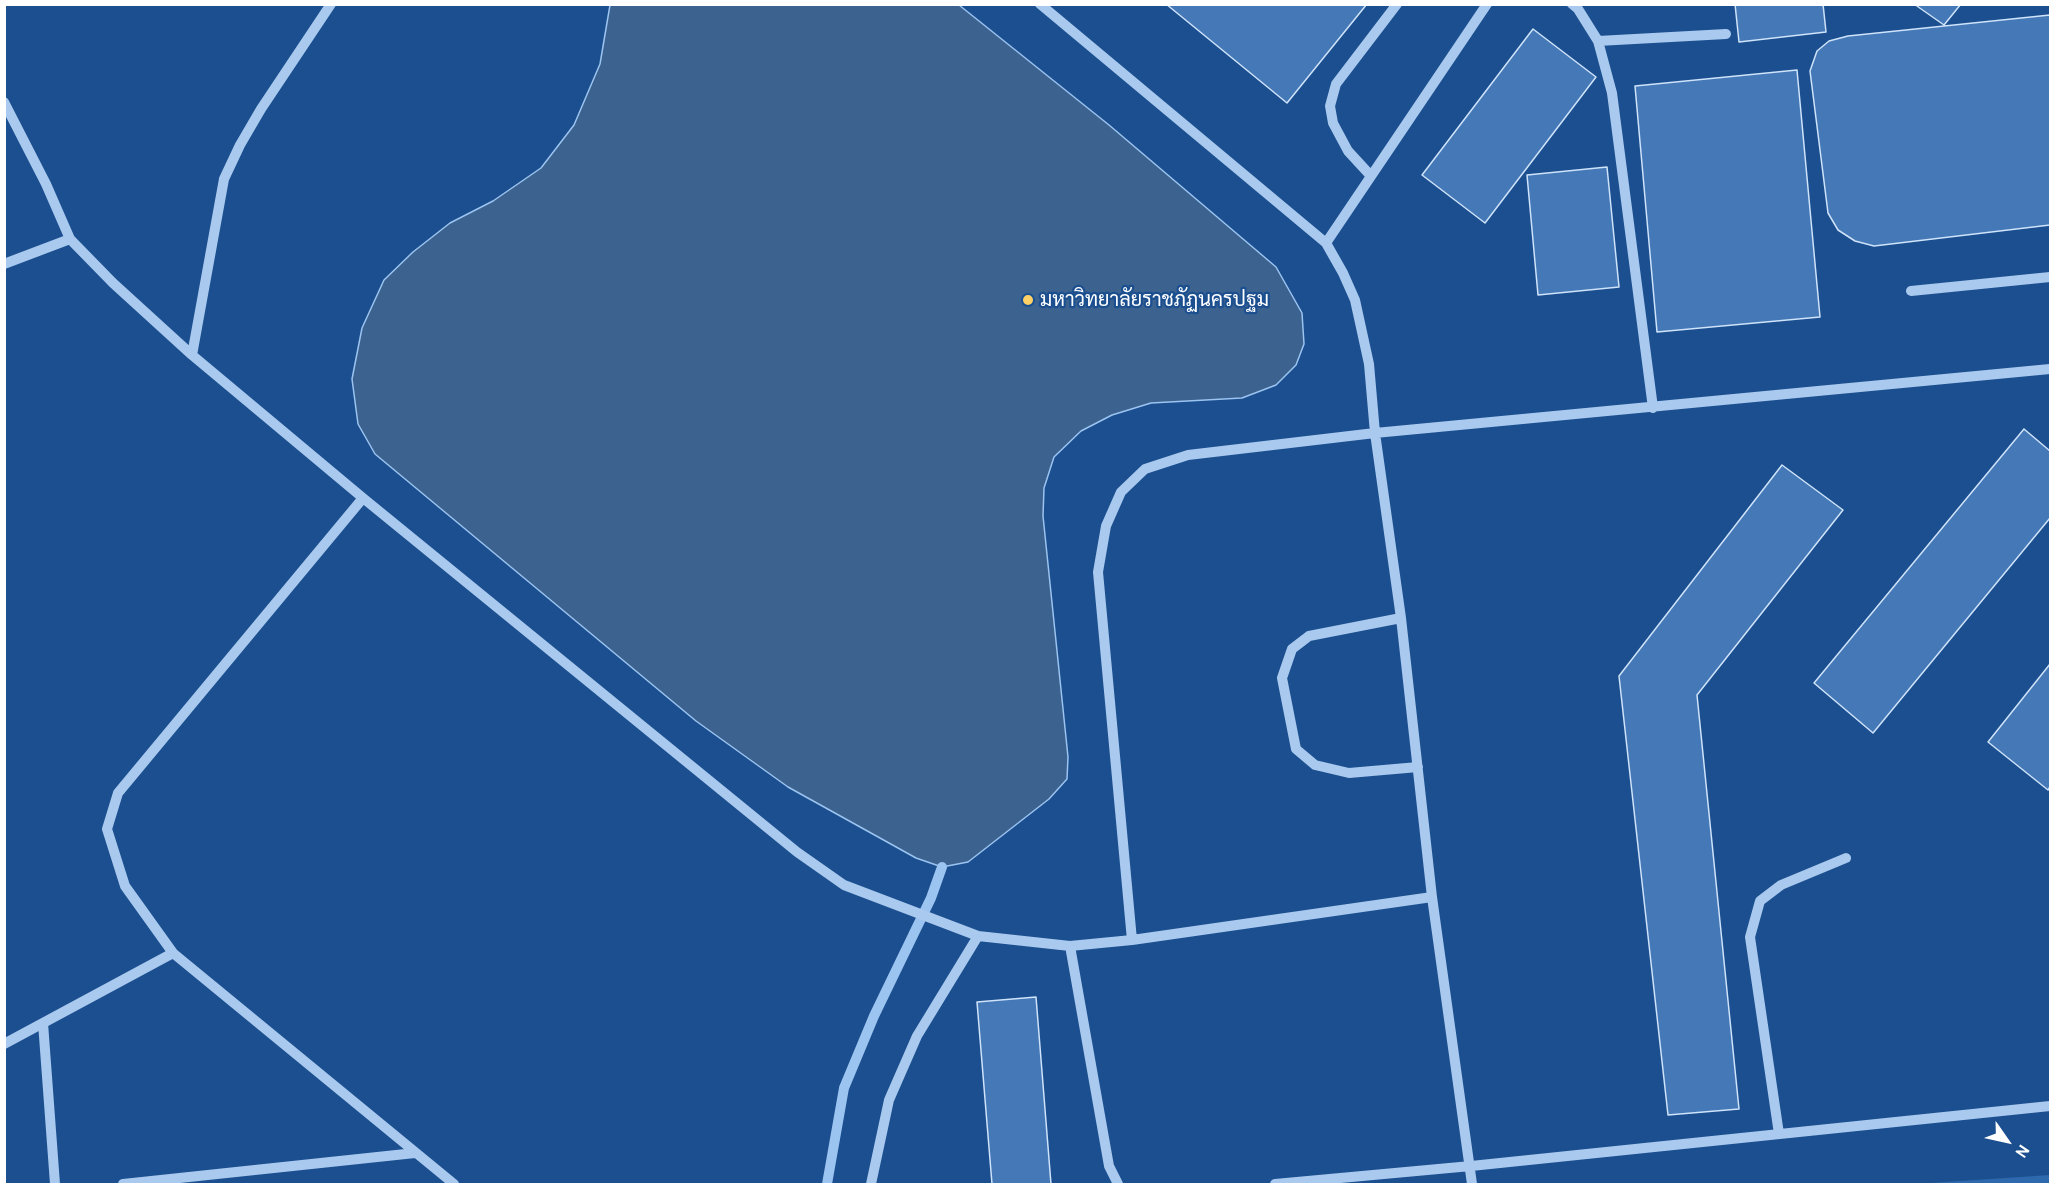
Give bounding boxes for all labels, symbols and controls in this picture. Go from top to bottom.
place label: มหาวิทยาลัยราชภัฏนครปฐม [1040,288,1269,312]
marker: มหาวิทยาลัยราชภัฏนครปฐม [1021,293,1035,307]
north arrow [1977,1111,2037,1171]
text: N [2011,1141,2033,1161]

